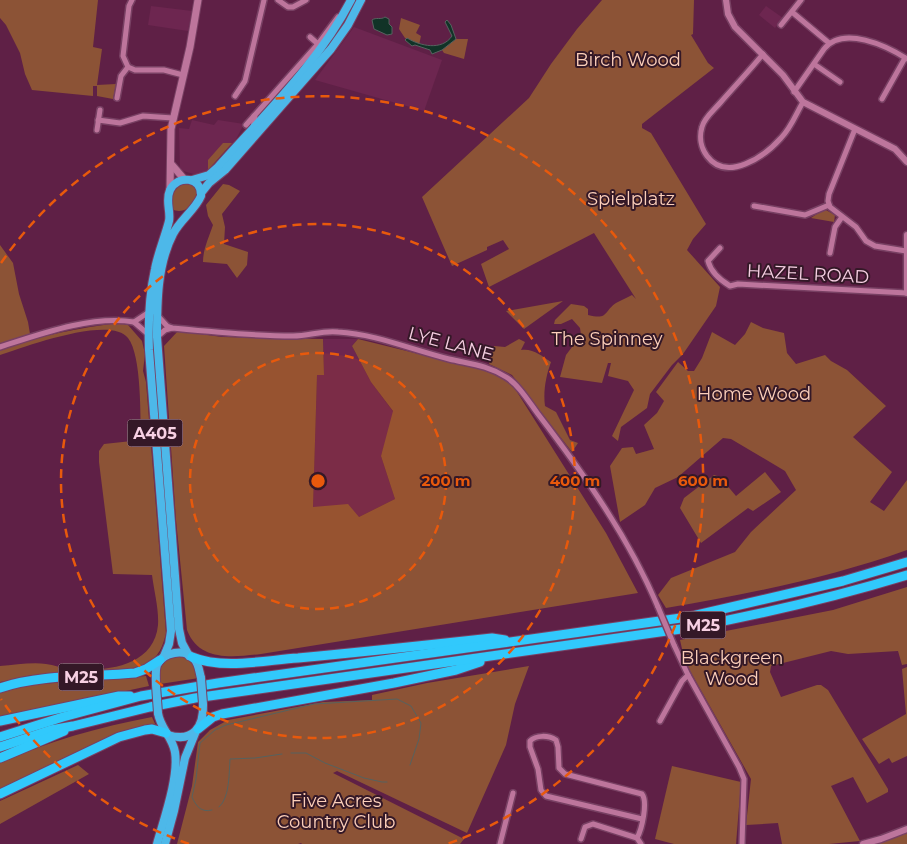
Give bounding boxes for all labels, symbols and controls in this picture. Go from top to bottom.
park label: Birch Wood [575,49,681,71]
park label: Spielplatz [587,188,675,210]
street label: HAZEL ROAD [746,260,870,288]
street label: LYE LANE [406,322,496,366]
park label: The Spinney [551,328,663,350]
park label: Home Wood [697,383,811,405]
road number: A405 [128,419,182,446]
text: 200 m [421,471,471,490]
text: 400 m [550,471,600,490]
text: 600 m [678,471,728,490]
centre of rings [309,472,327,490]
road number: M25 [680,612,726,638]
park label: Blackgreen Wood [681,647,783,690]
road number: M25 [58,664,104,690]
park label: Five Acres Country Club [277,790,395,833]

